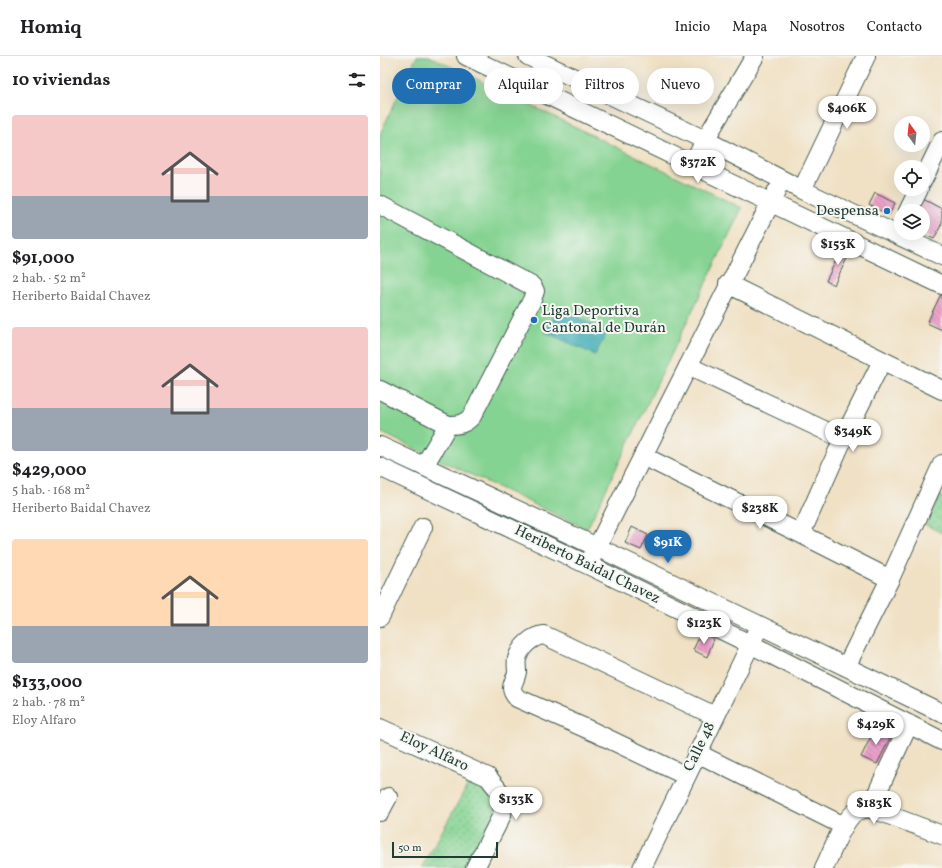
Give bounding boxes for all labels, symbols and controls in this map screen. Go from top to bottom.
text: Homiq [20,15,82,41]
text: Inicio [675,18,710,37]
text: Mapa [732,18,767,37]
text: Nosotros [789,18,845,37]
text: Contacto [867,18,922,37]
chip: Comprar [392,68,476,104]
chip: Alquilar [484,68,563,104]
chip: Filtros [571,68,639,104]
chip: Nuevo [647,68,714,104]
text: 10 viviendas [12,69,110,92]
icon: filters [346,69,368,91]
pin: $406K [819,96,875,130]
text: $406K [827,100,867,118]
north arrow [894,116,930,152]
map controls [894,116,930,240]
icon: home [154,141,226,213]
pin: $372K [670,150,726,184]
text: $372K [680,154,716,172]
button: locate [894,160,930,196]
place label: Despensa [816,201,879,222]
button: layers [894,204,930,240]
marker: Despensa [882,206,892,216]
pin: $153K [810,232,866,266]
text: $153K [821,236,855,254]
text: $91,000 [12,247,74,270]
text: 2 hab. · 52 m² [12,270,86,288]
text: Heriberto Baidal Chavez [12,288,151,306]
place label: Liga Deportiva Cantonal de Durán [542,301,666,339]
marker: Liga Deportiva Cantonal de Durán [529,315,539,325]
icon: home [154,353,226,425]
pin: $349K [825,419,881,453]
text: $349K [834,423,872,441]
text: $429,000 [12,459,87,482]
text: 5 hab. · 168 m² [12,482,90,500]
pin: $238K [732,496,788,530]
text: Heriberto Baidal Chavez [12,500,151,518]
text: $238K [742,500,778,518]
street label: Heriberto Baidal Chavez [511,521,663,609]
pin: $91K [644,530,692,564]
text: $91K [653,534,683,552]
icon: home [154,565,226,637]
pin: $123K [676,611,732,645]
text: $123K [686,615,722,633]
text: $133,000 [12,671,82,694]
text: 2 hab. · 78 m² [12,694,85,712]
text: Eloy Alfaro [12,712,76,730]
pin: $429K [848,712,904,746]
text: $429K [857,716,895,734]
street label: Calle 48 [679,719,721,775]
street label: Eloy Alfaro [396,727,472,777]
pin: $133K [488,787,544,821]
text: $133K [498,791,534,809]
pin: $183K [846,791,902,825]
text: $183K [856,795,892,813]
scale bar [392,840,498,859]
text: 50 m [398,841,422,856]

